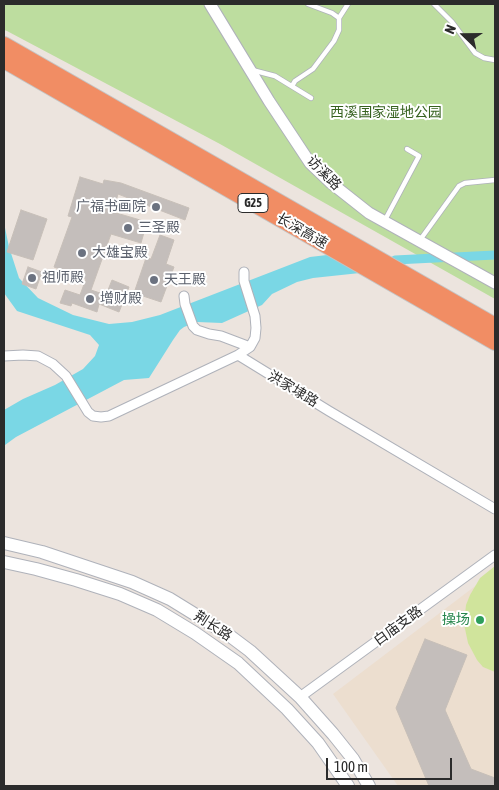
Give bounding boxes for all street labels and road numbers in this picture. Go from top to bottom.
street label: 访溪路 [303,152,345,194]
road number: G25 [238,194,268,212]
street label: 长深高速 [274,210,330,252]
street label: 洪家埭路 [265,367,321,411]
street label: 白庙支路 [370,603,426,649]
street label: 荆长路 [191,608,235,644]

